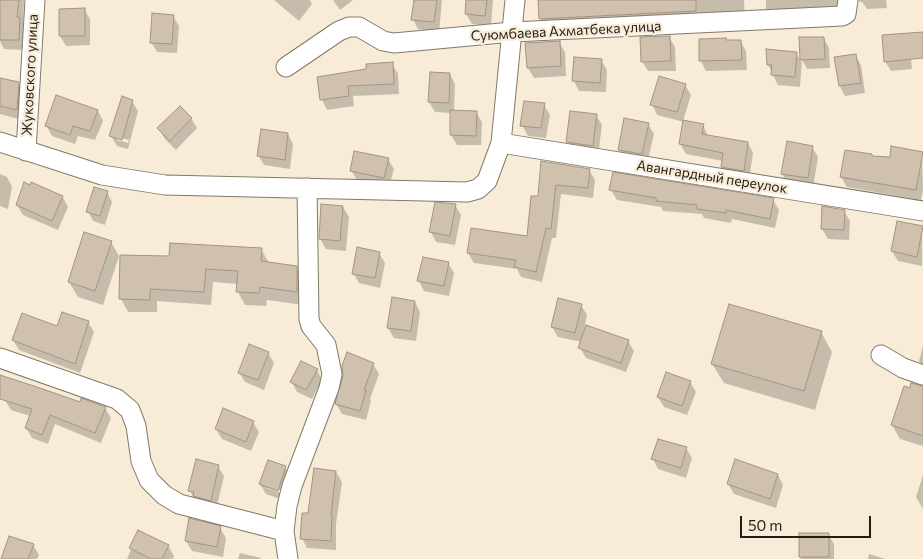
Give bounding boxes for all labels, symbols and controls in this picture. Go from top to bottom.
street label: Жуковского улица [18,14,42,136]
street label: Суюмбаева Ахматбека улица [470,18,662,44]
street label: Авангардный переулок [635,157,789,197]
scale bar [743,506,874,538]
text: 50 m [748,516,782,534]

